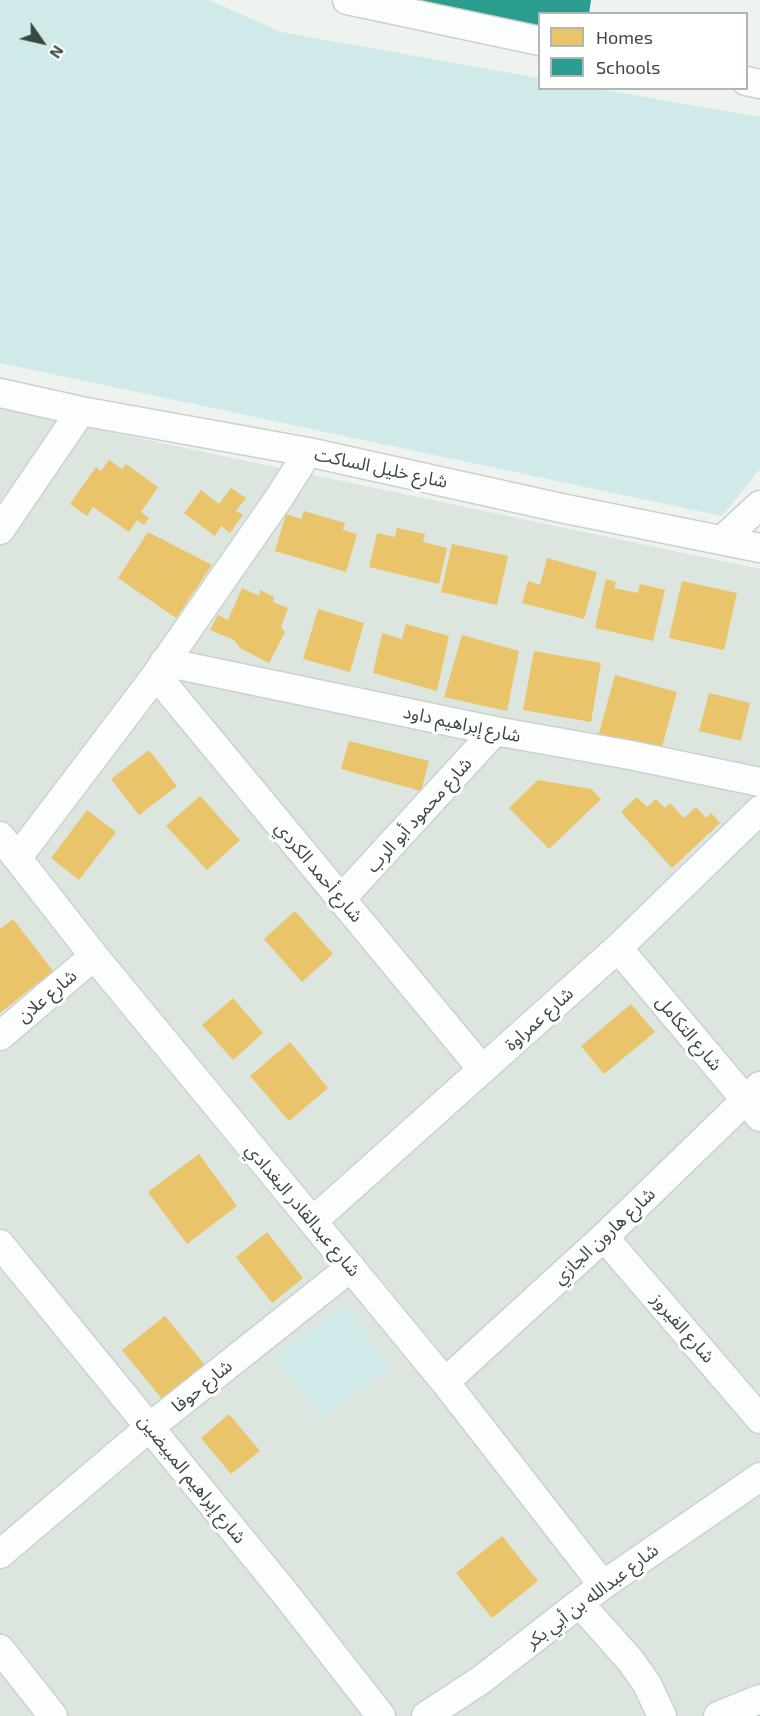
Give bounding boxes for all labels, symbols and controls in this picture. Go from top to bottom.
north arrow [12,12,72,72]
legend [538,12,748,90]
text: Homes [596,26,653,48]
text: N [46,42,68,62]
text: Schools [596,56,660,78]
street label: شارع خليل الساكت [312,443,450,493]
street label: شارع إبراهيم داود [401,701,523,747]
street label: شارع محمود أبو الرب [362,753,476,877]
street label: شارع أحمد الكردي [271,817,367,927]
street label: شارع علان [13,965,81,1027]
street label: شارع عمراوة [500,983,578,1055]
street label: شارع التكامل [651,991,727,1075]
street label: شارع عبدالقادر البغدادي [241,1139,365,1281]
street label: شارع هارون الجازي [549,1183,659,1289]
street label: شارع الفيروز [647,1289,719,1367]
street label: شارع حوفا [167,1355,237,1417]
street label: شارع إبراهيم المبيضين [133,1410,251,1548]
street label: شارع عبدالله بن أبي بكر [521,1539,663,1653]

